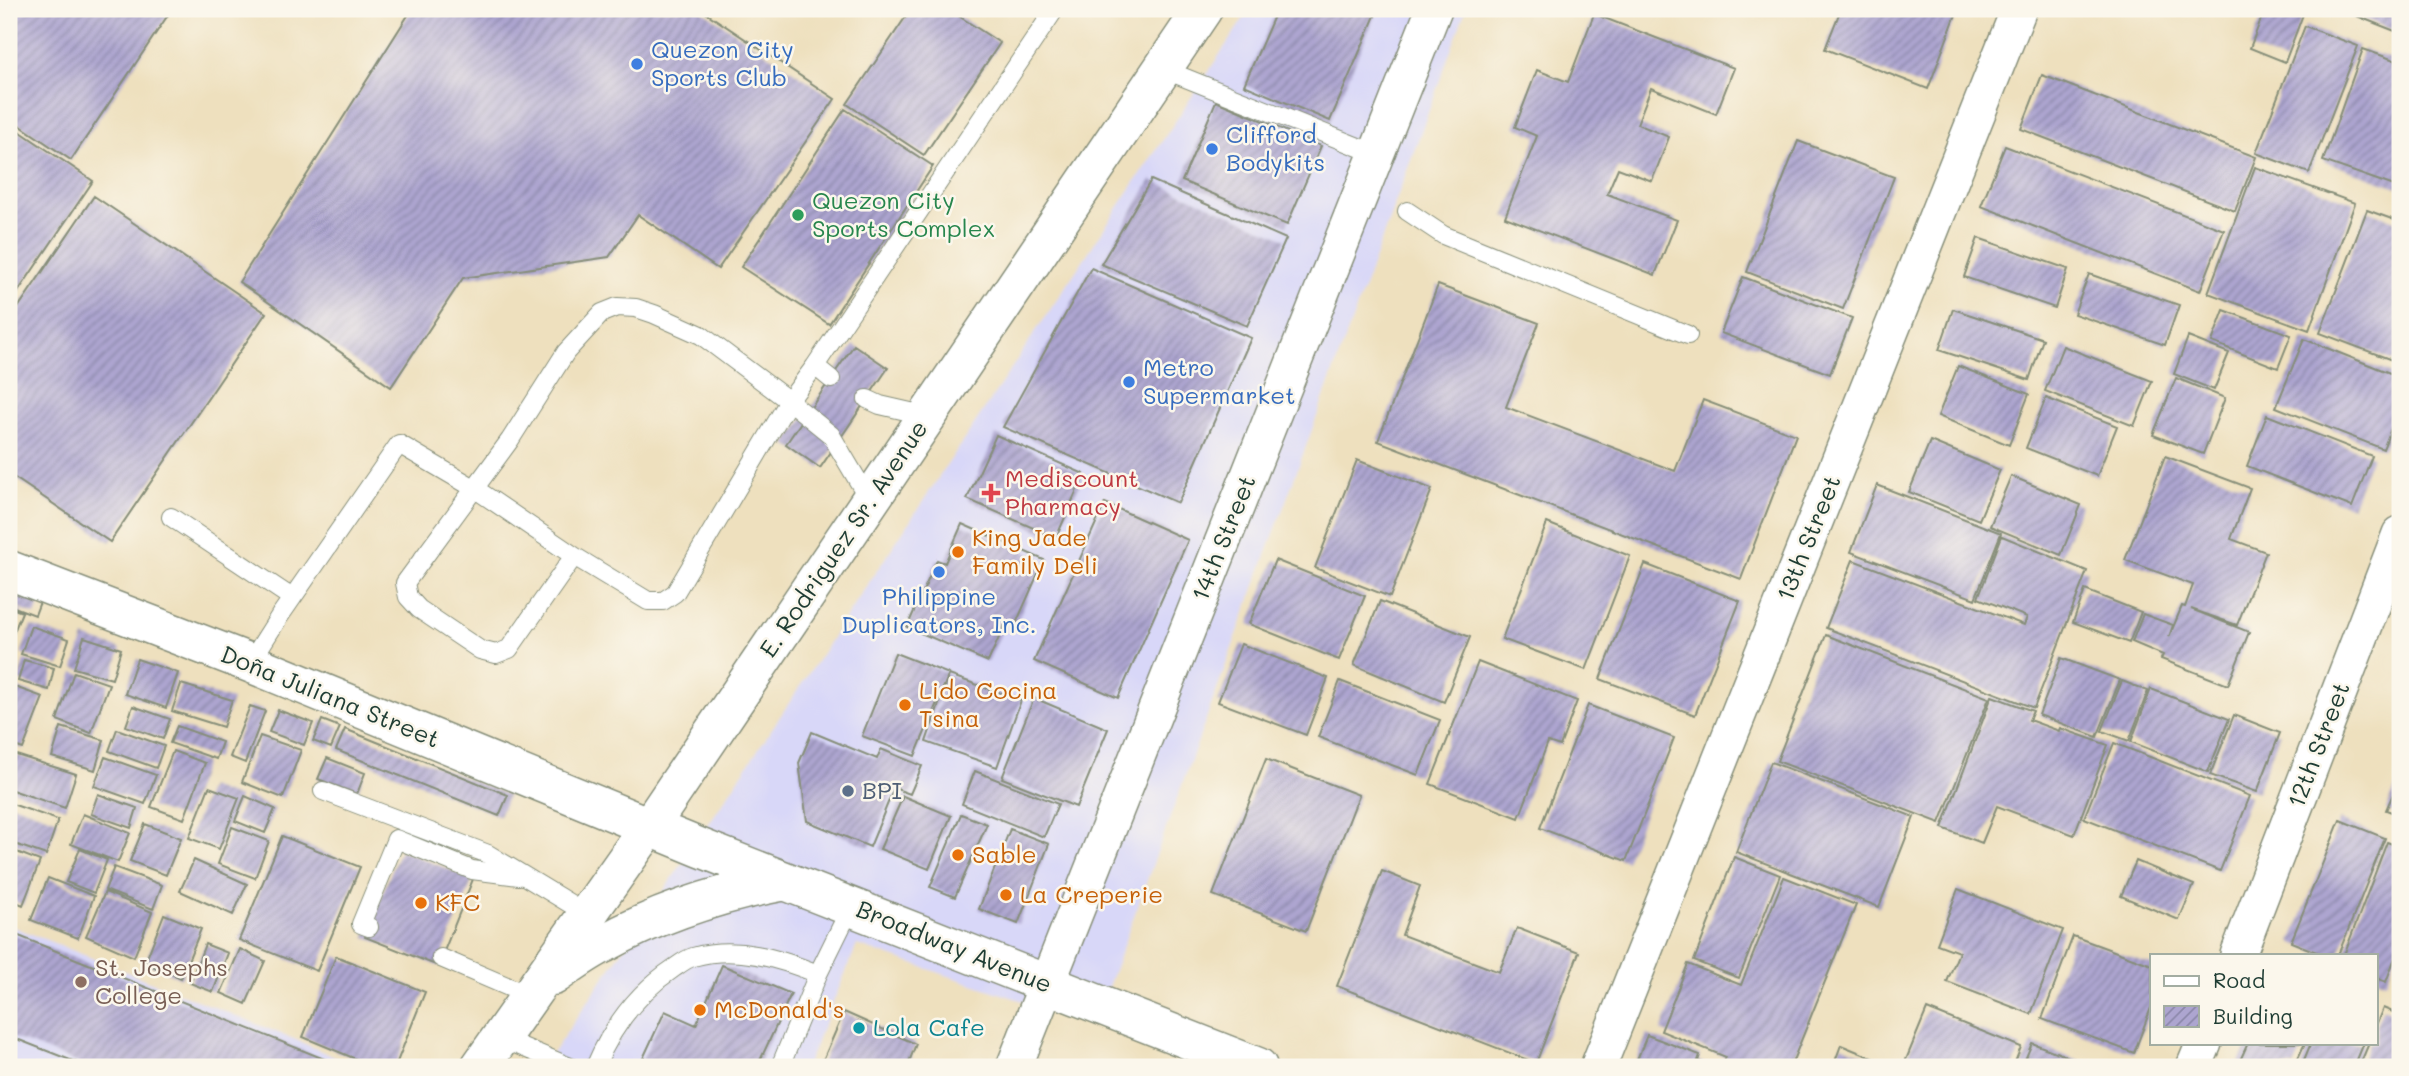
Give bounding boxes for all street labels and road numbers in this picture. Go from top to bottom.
street label: E. Rodriguez Sr. Avenue [752,414,934,663]
street label: 14th Street [1183,470,1262,605]
street label: 13th Street [1768,470,1847,605]
street label: Doña Juliana Street [216,637,445,754]
street label: 12th Street [2279,677,2356,812]
street label: Broadway Avenue [852,892,1057,999]

